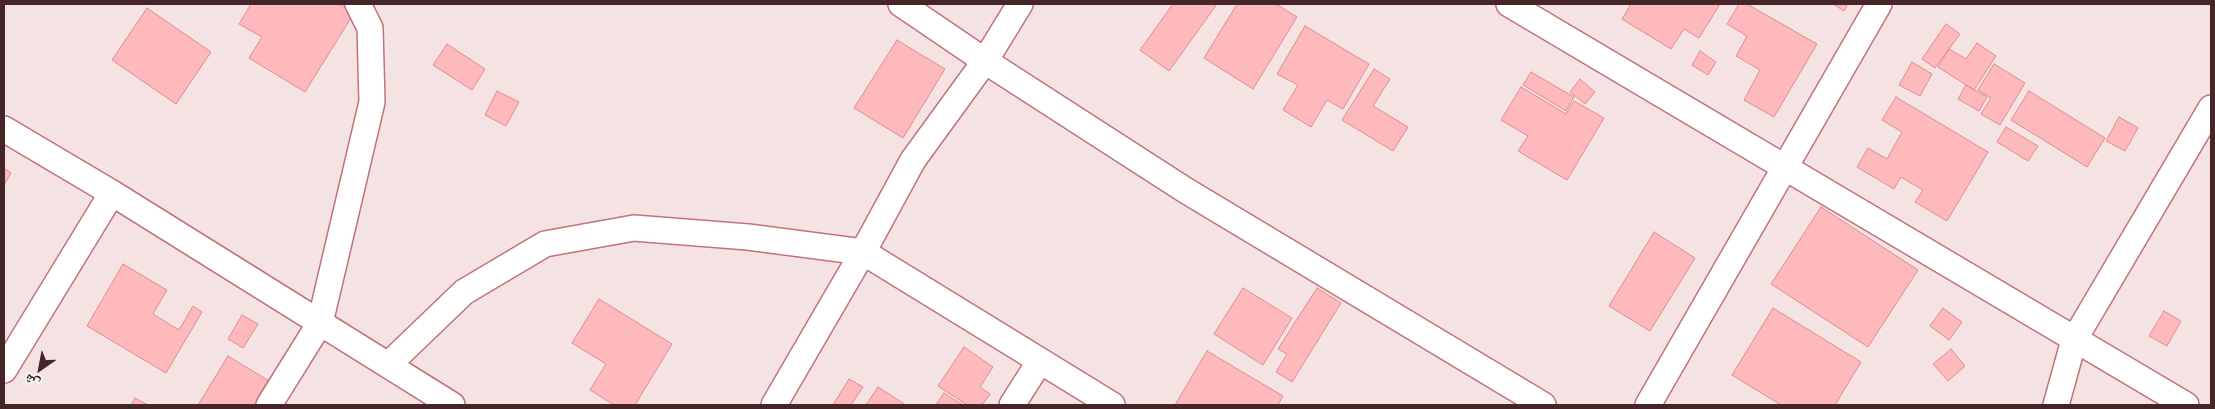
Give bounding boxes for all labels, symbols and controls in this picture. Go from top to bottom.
north arrow [15,344,65,394]
text: ش [21,371,42,392]

